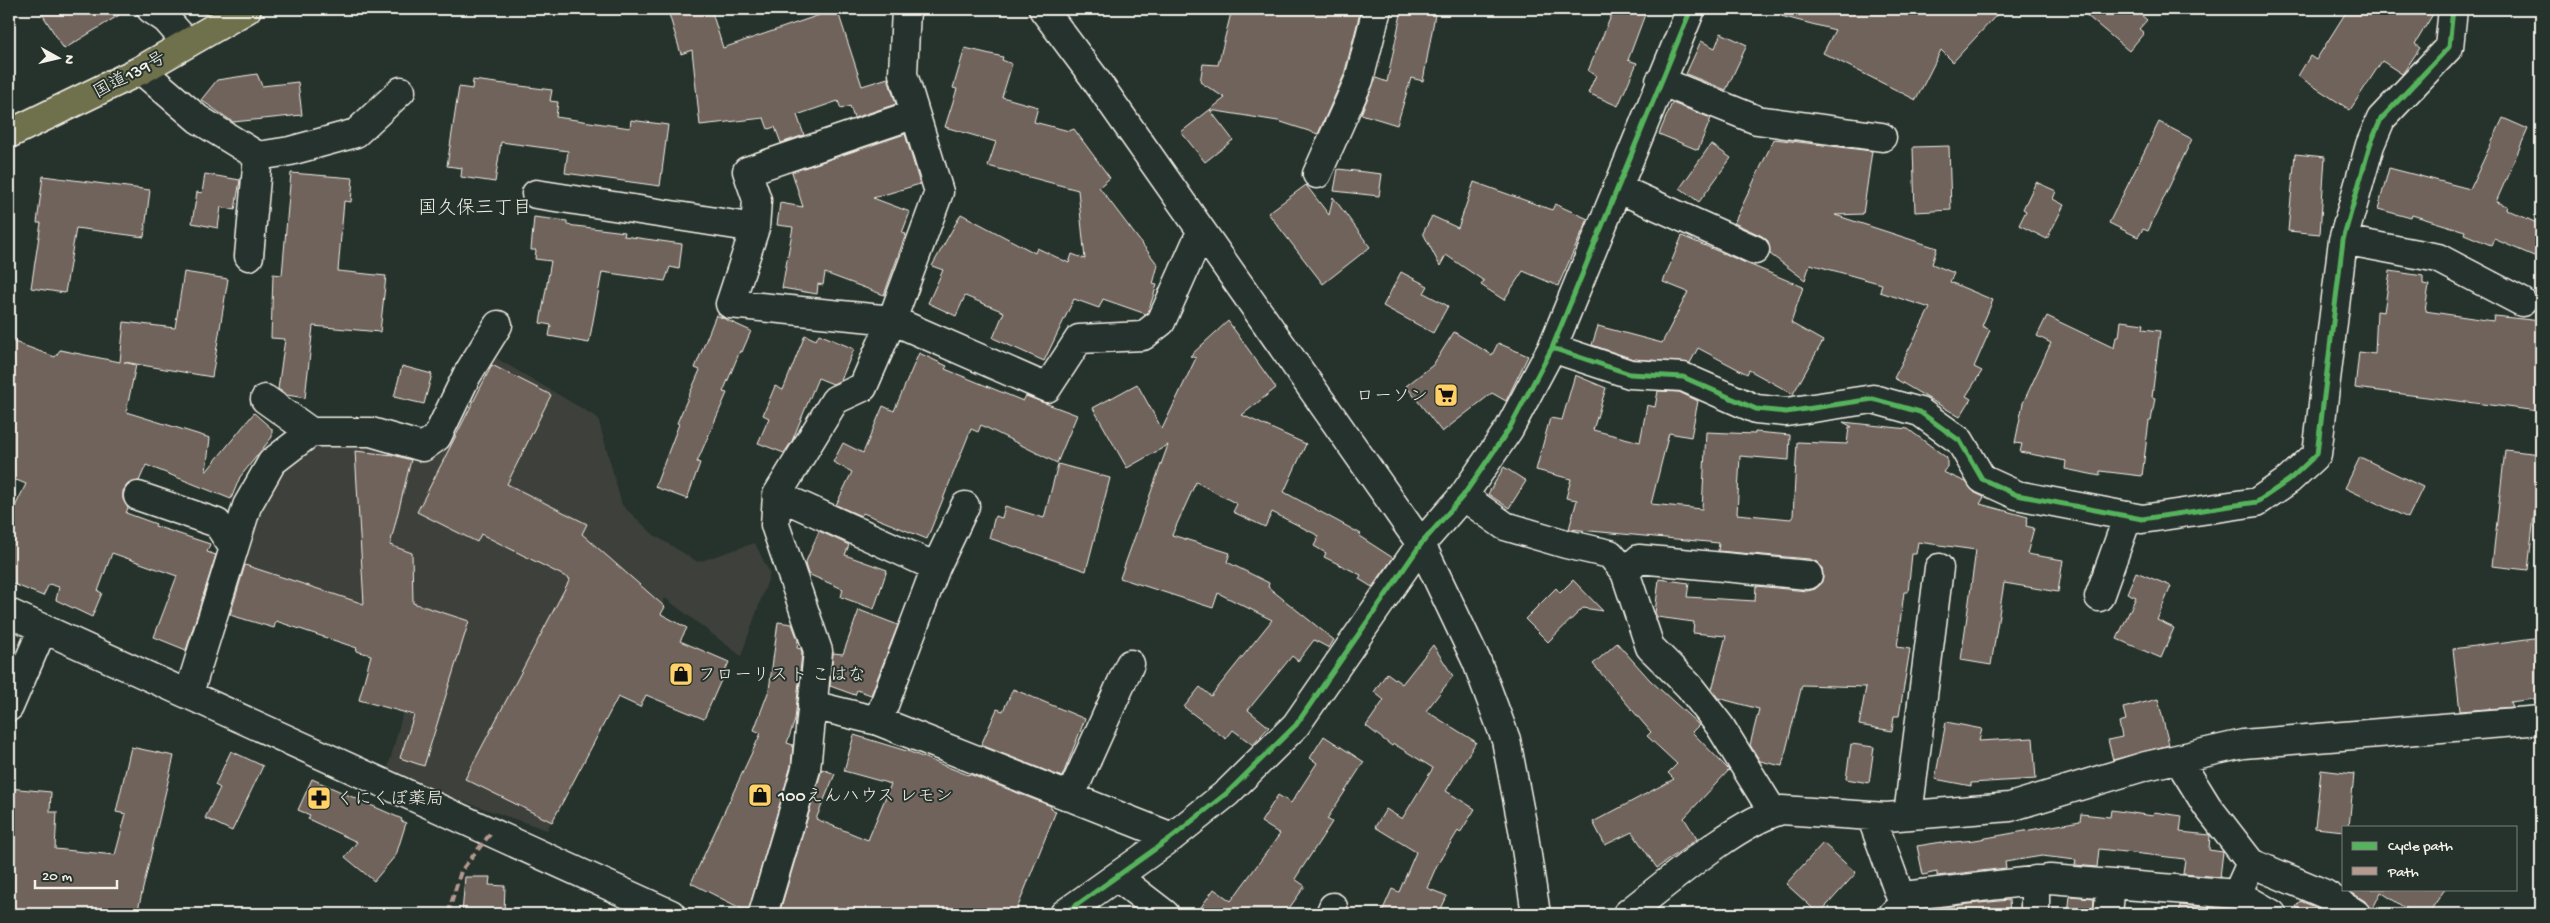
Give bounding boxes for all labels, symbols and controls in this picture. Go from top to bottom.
north arrow [32,32,82,82]
street label: 国道139号 [90,47,170,104]
text: N [59,54,77,65]
district label: 国久保三丁目 [418,198,532,221]
supermarket icon: ローソン [1433,382,1459,408]
place label: ローソン [1356,387,1428,408]
shop icon: フローリスト こはな [668,661,694,687]
place label: フローリスト こはな [698,666,866,687]
shop icon: 100えんハウス レモン [747,782,773,808]
pharmacy icon: くにくぼ薬局 [306,785,332,811]
place label: 100えんハウス レモン [777,787,953,808]
place label: くにくぼ薬局 [336,789,444,811]
legend [2342,826,2518,890]
text: Cycle path [2388,838,2453,856]
scale bar [35,858,118,890]
text: Path [2387,864,2419,882]
text: 20 m [42,868,72,886]

